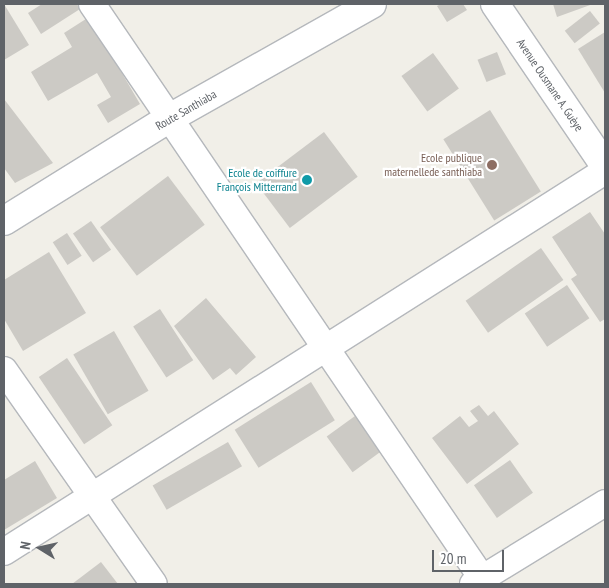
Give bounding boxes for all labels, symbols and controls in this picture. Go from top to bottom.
street label: Avenue Ousmane A. Guèye [513,35,587,135]
street label: Route Santhiaba [153,87,219,133]
place label: Ecole publique maternellede santhiaba [384,151,482,179]
marker: Ecole publique maternellede santhiaba [486,159,498,171]
place label: Ecole de coiffure François Mitterrand [217,166,297,194]
marker: Ecole de coiffure François Mitterrand [301,174,313,186]
north arrow [15,523,65,573]
text: N [16,540,35,551]
scale bar [434,540,506,572]
text: 20 m [440,549,466,568]

